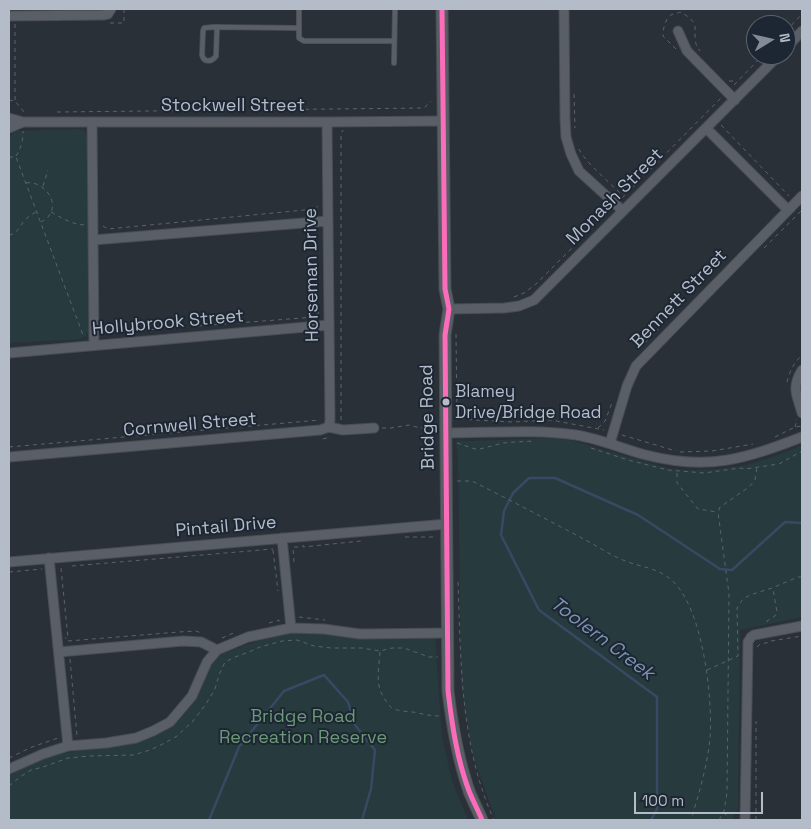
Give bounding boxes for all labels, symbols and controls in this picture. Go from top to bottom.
north arrow [746,15,796,65]
text: N [775,32,794,44]
street label: Stockwell Street [161,95,305,117]
street label: Monash Street [562,144,668,250]
street label: Horseman Drive [300,208,324,342]
street label: Bennett Street [626,245,732,353]
street label: Hollybrook Street [91,306,245,340]
street label: Bridge Road [416,364,440,470]
place label: Blamey Drive/Bridge Road [455,382,602,422]
marker: Blamey Drive/Bridge Road [441,397,451,407]
street label: Cornwell Street [122,408,258,442]
street label: Pintail Drive [175,512,277,542]
water label: Toolern Creek [546,593,658,685]
park label: Bridge Road Recreation Reserve [219,706,387,749]
scale bar [636,782,765,814]
text: 100 m [642,791,684,810]

